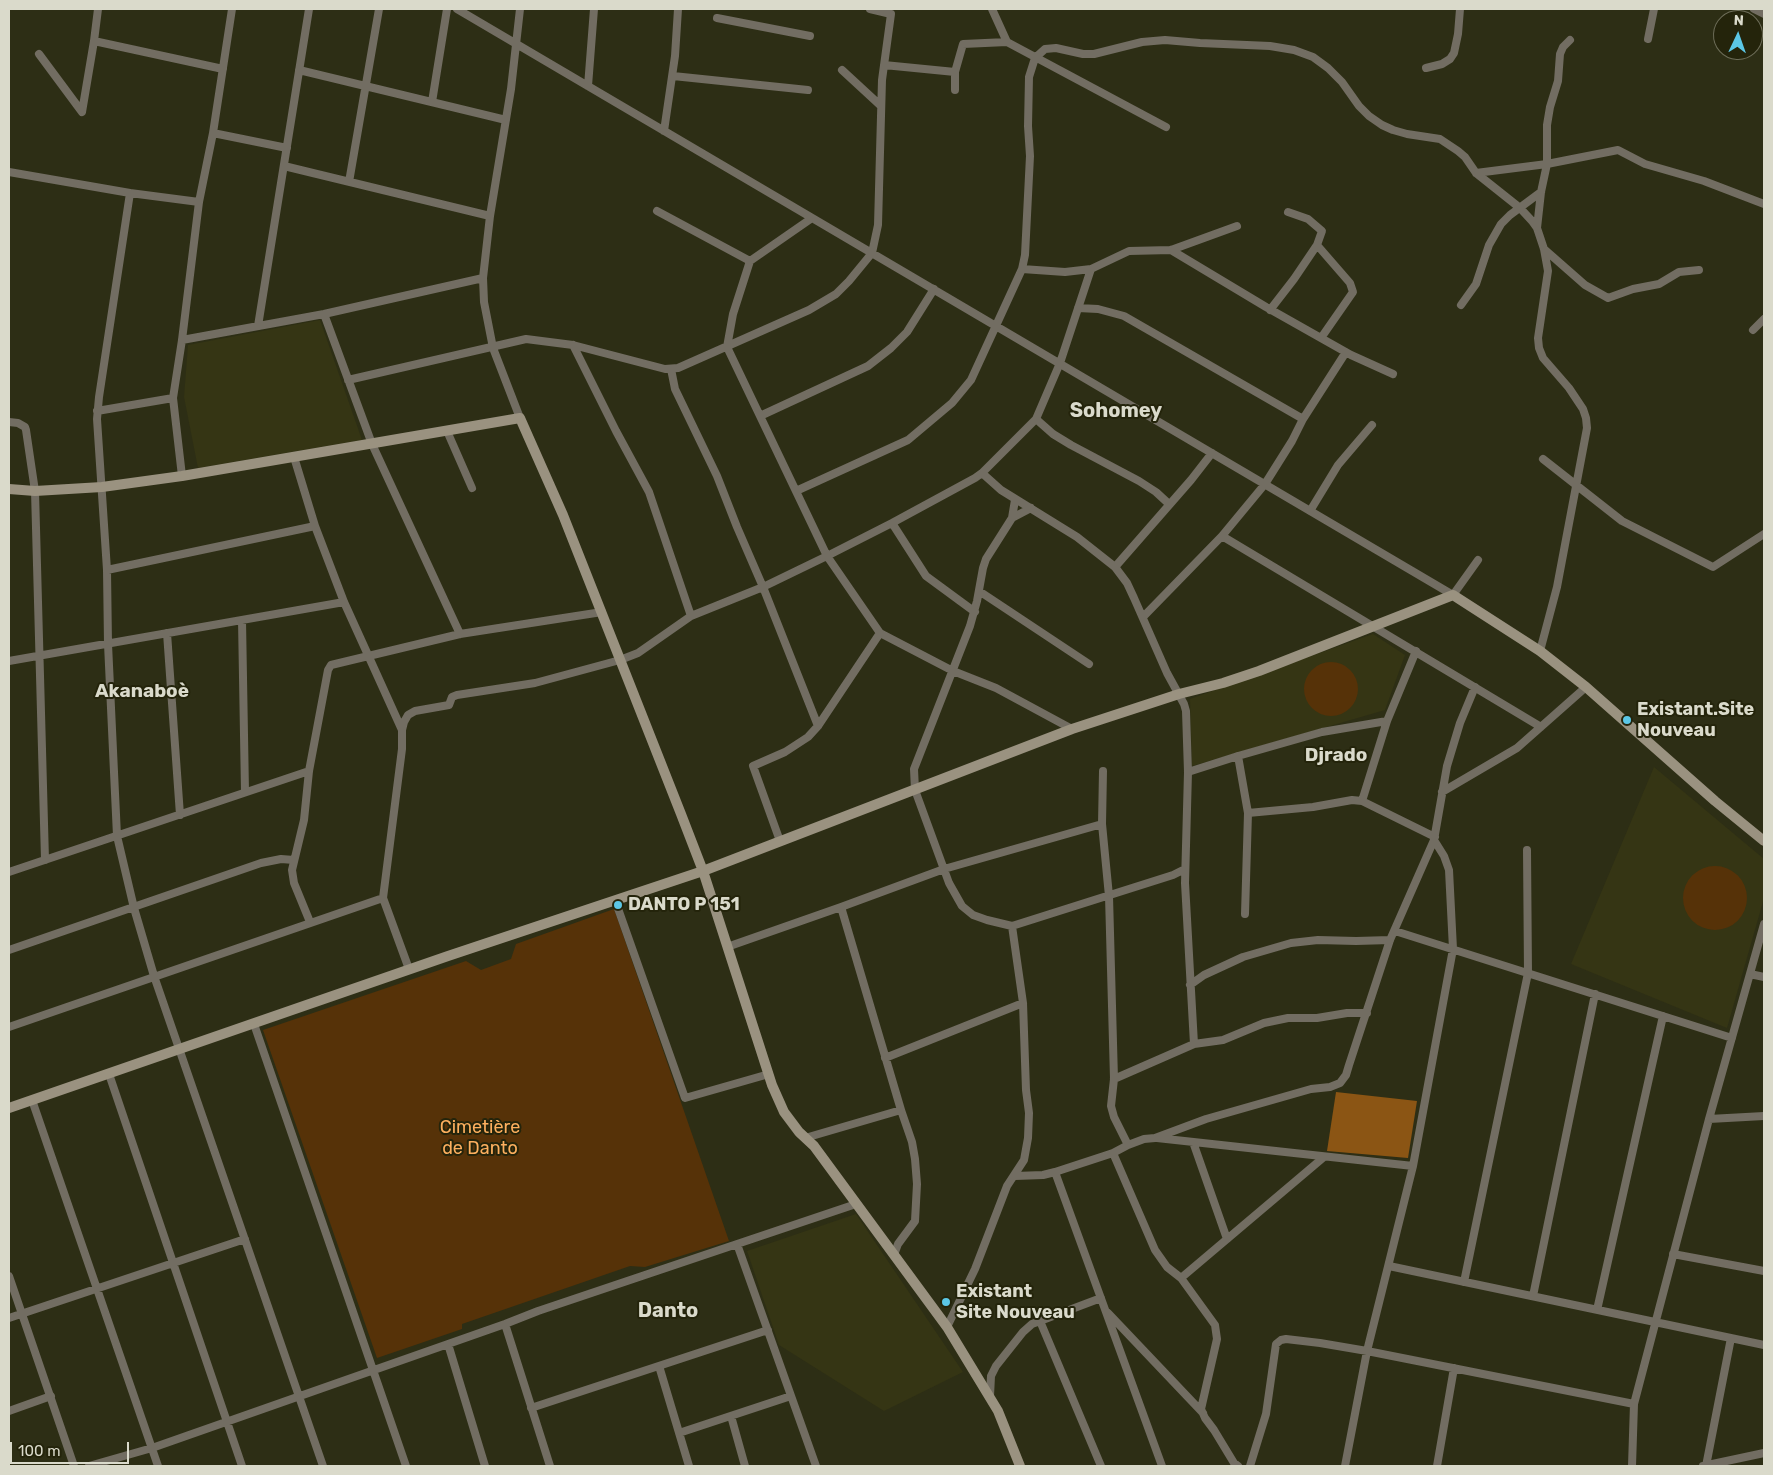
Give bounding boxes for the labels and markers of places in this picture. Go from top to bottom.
place label: Existant.Site Nouveau [1637,699,1754,742]
marker: Existant.Site Nouveau [1621,714,1633,726]
place label: DANTO P 151 [628,894,740,916]
marker: DANTO P 151 [612,899,624,911]
place label: Existant Site Nouveau [956,1281,1075,1324]
marker: Existant Site Nouveau [940,1296,952,1308]

